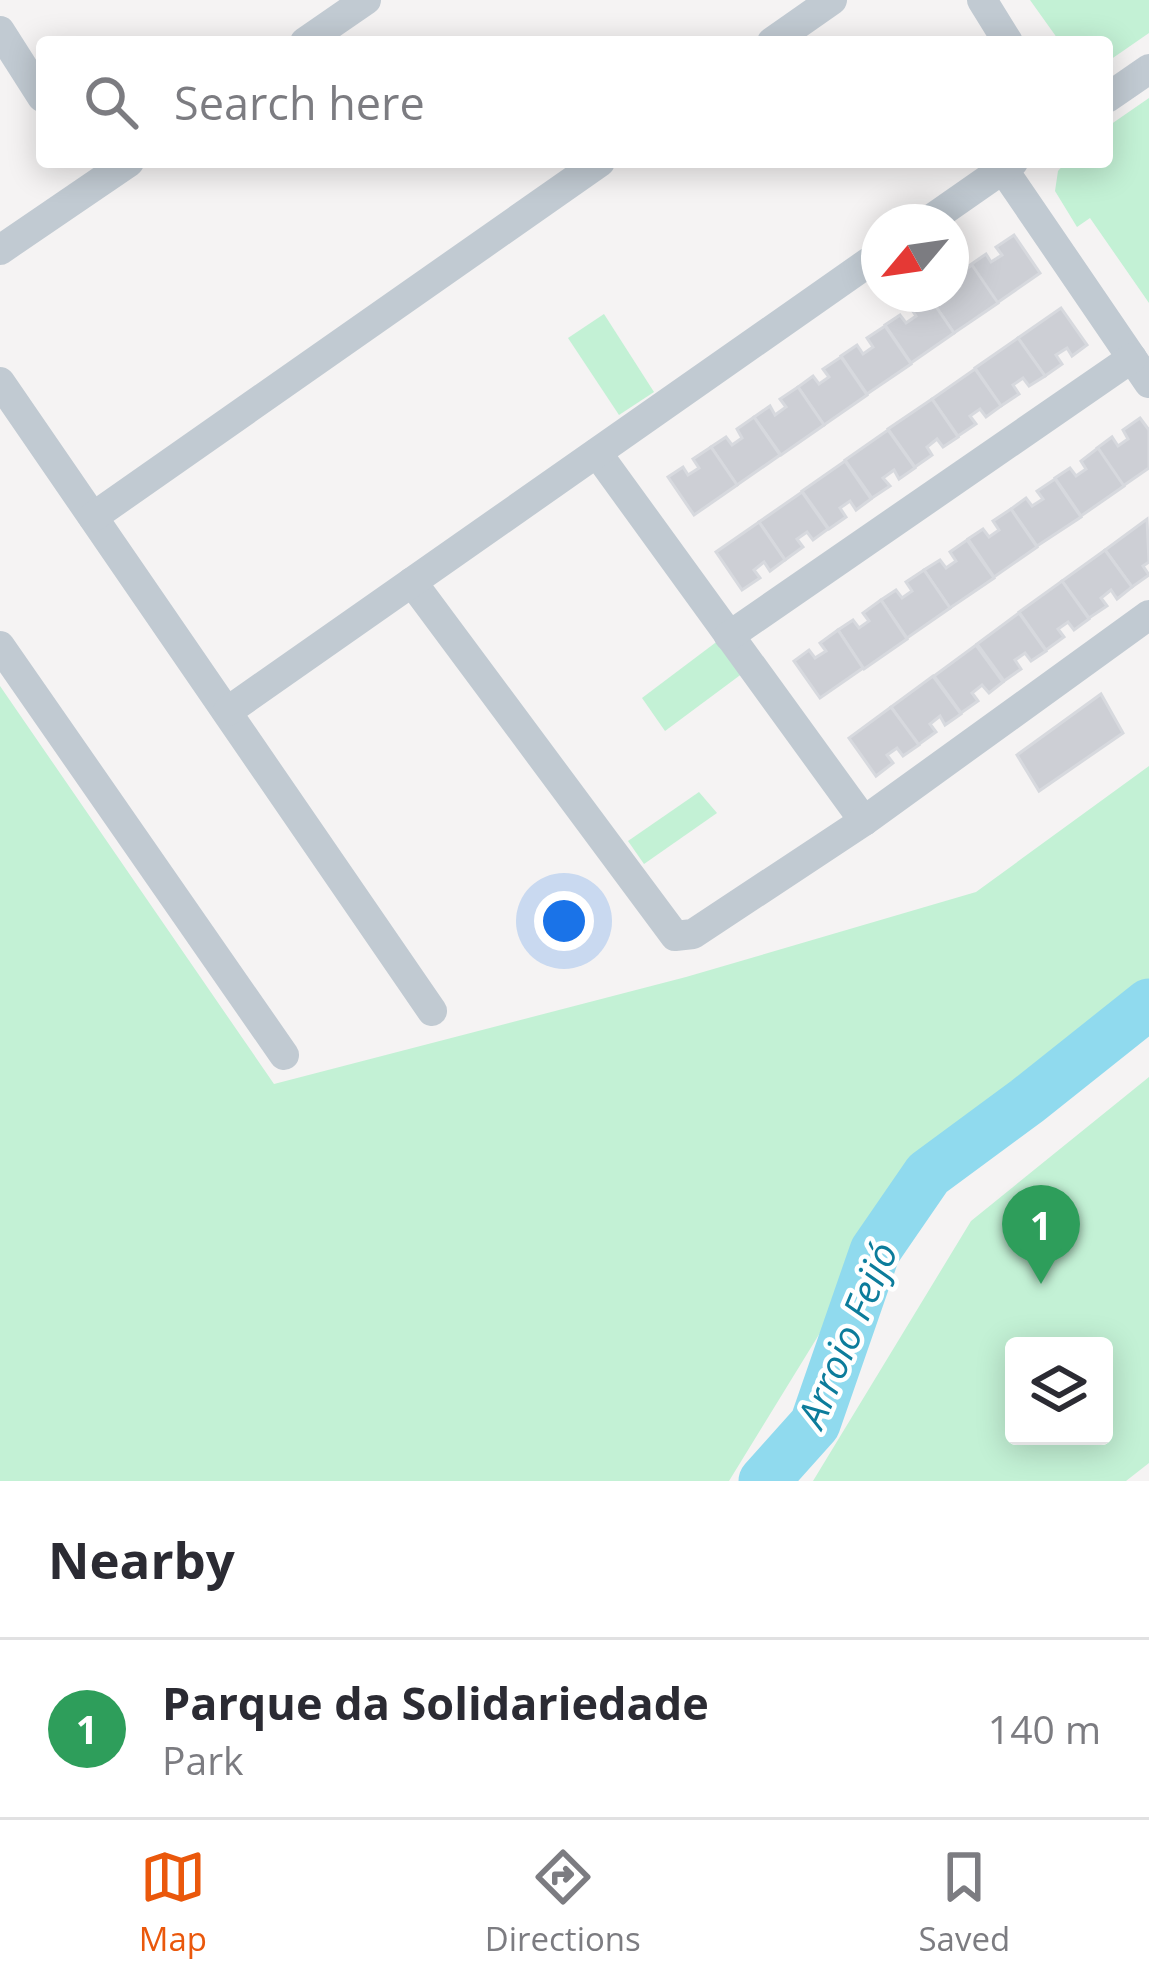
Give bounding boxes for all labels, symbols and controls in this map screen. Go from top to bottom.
search box [36,36,1113,168]
icon: search [78,69,144,135]
text: Search here [174,72,425,133]
north arrow [861,204,969,312]
your location [534,891,594,951]
pin: 1 [1002,1185,1080,1284]
water label: Arroio Feijó [782,1233,909,1437]
map controls [1005,1337,1113,1445]
button: layers [1005,1337,1113,1445]
text: Nearby [48,1524,235,1594]
text: Parque da Solidariedade [162,1672,709,1733]
text: 1 [76,1702,98,1755]
text: 140 m [988,1702,1101,1755]
text: Park [162,1733,244,1786]
tab: Map [139,1844,207,1961]
tab: Directions [485,1844,641,1961]
tab: Saved [918,1844,1010,1961]

